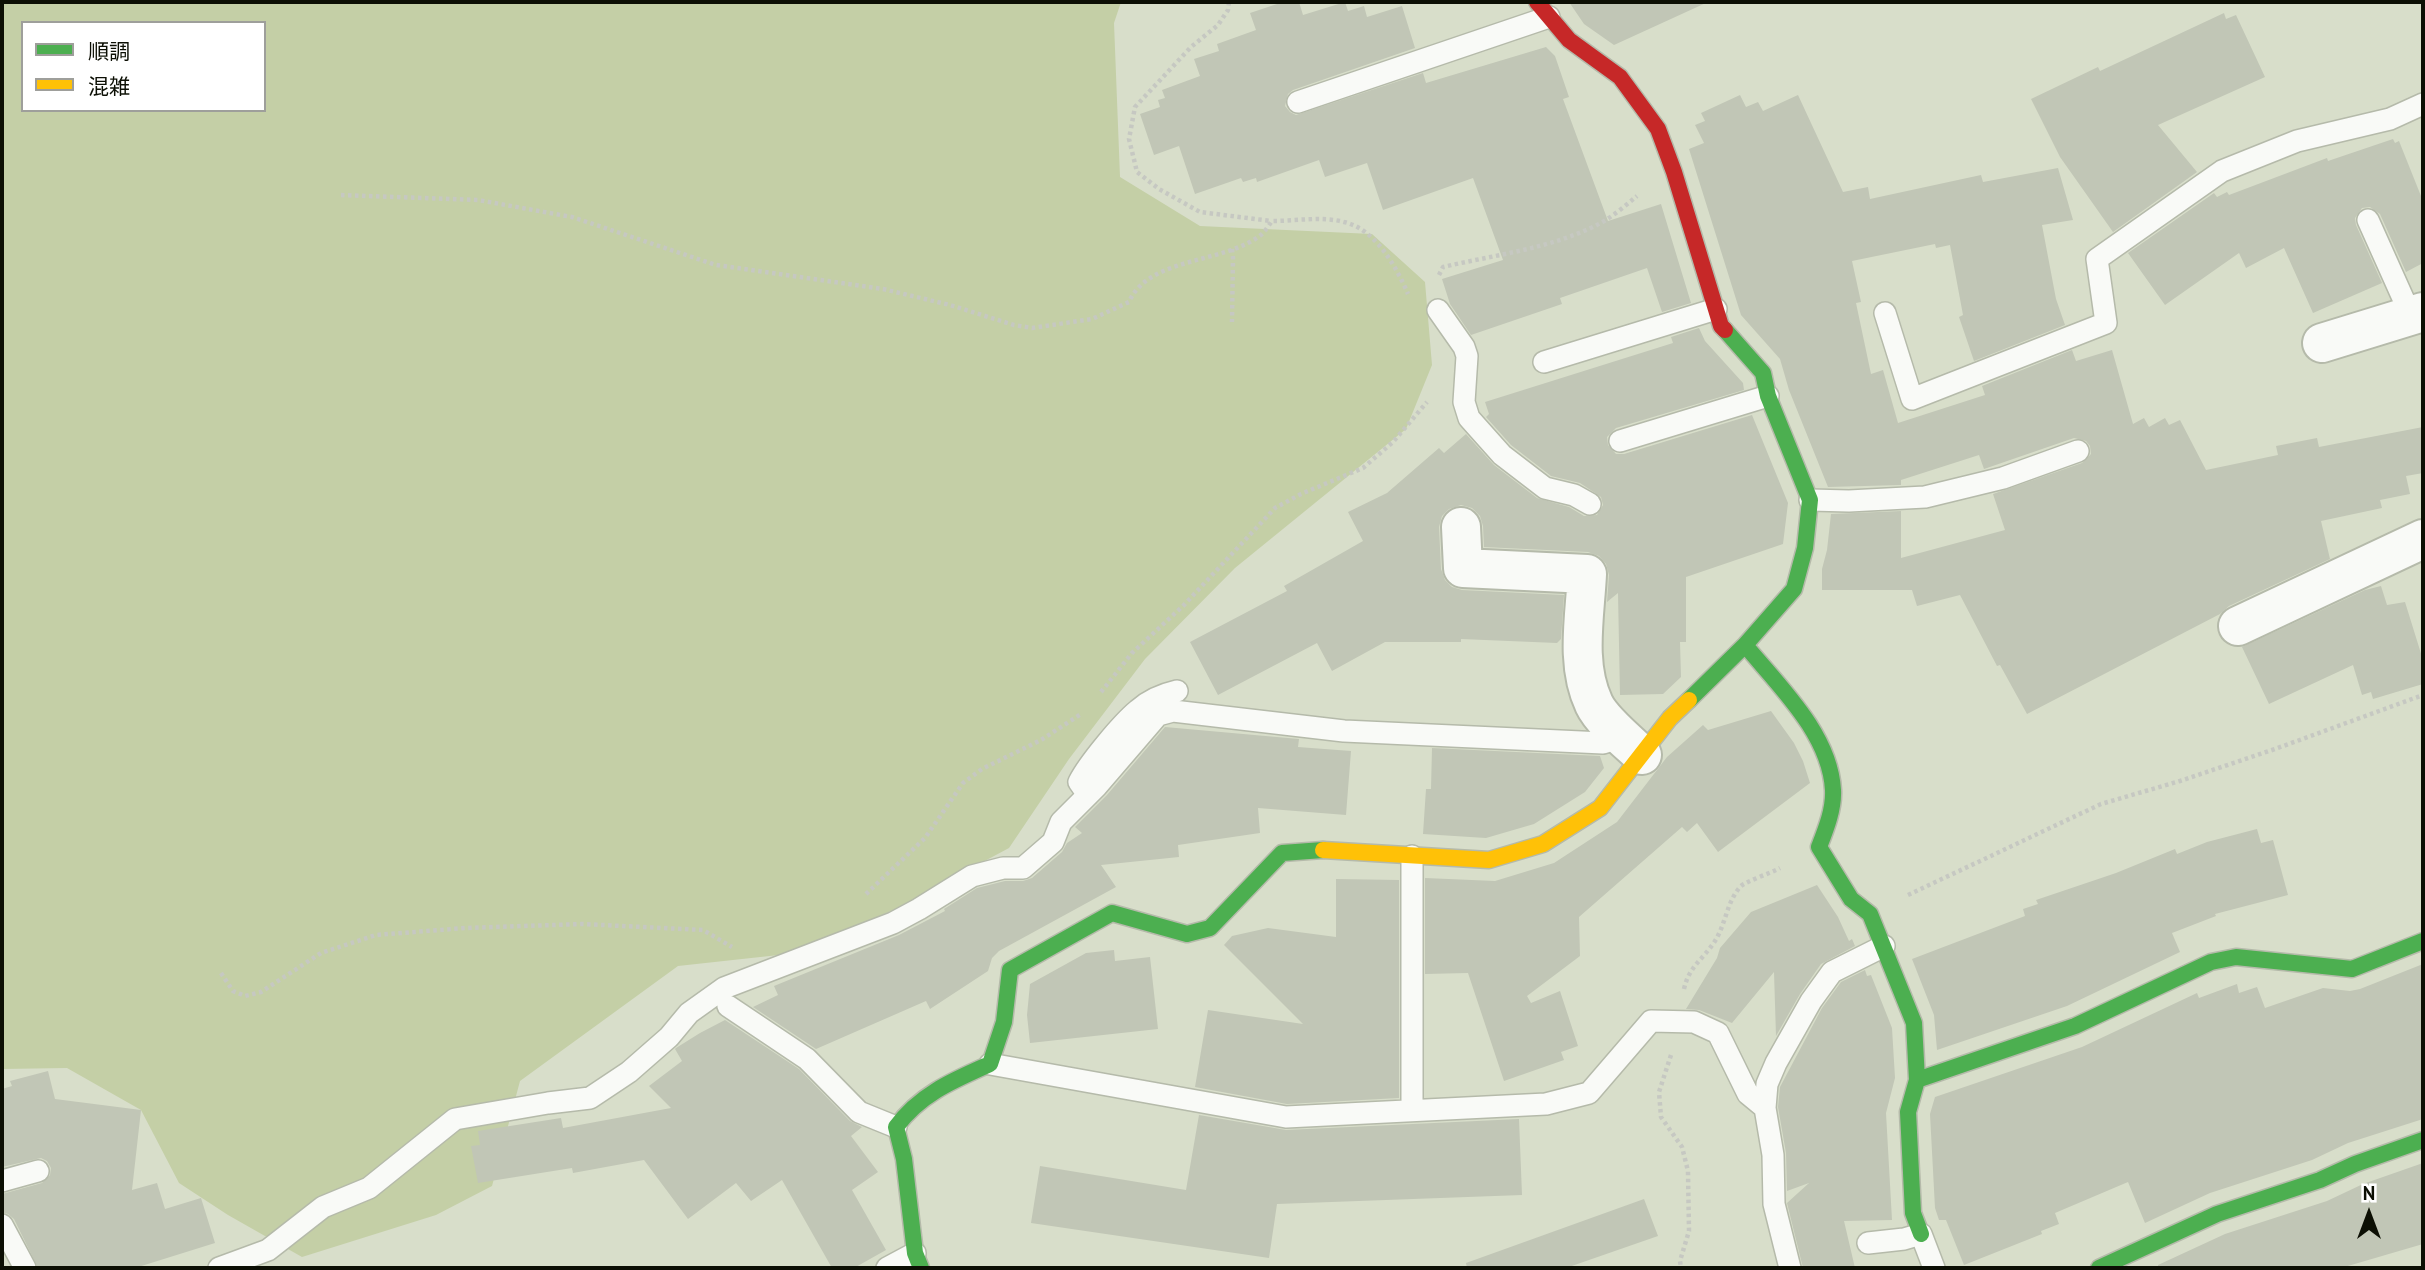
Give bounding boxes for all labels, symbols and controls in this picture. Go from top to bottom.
legend [21,21,266,112]
text: 順調 [88,38,130,65]
text: 混雑 [88,73,130,100]
north arrow [2334,1179,2404,1249]
text: N [2363,1181,2375,1205]

